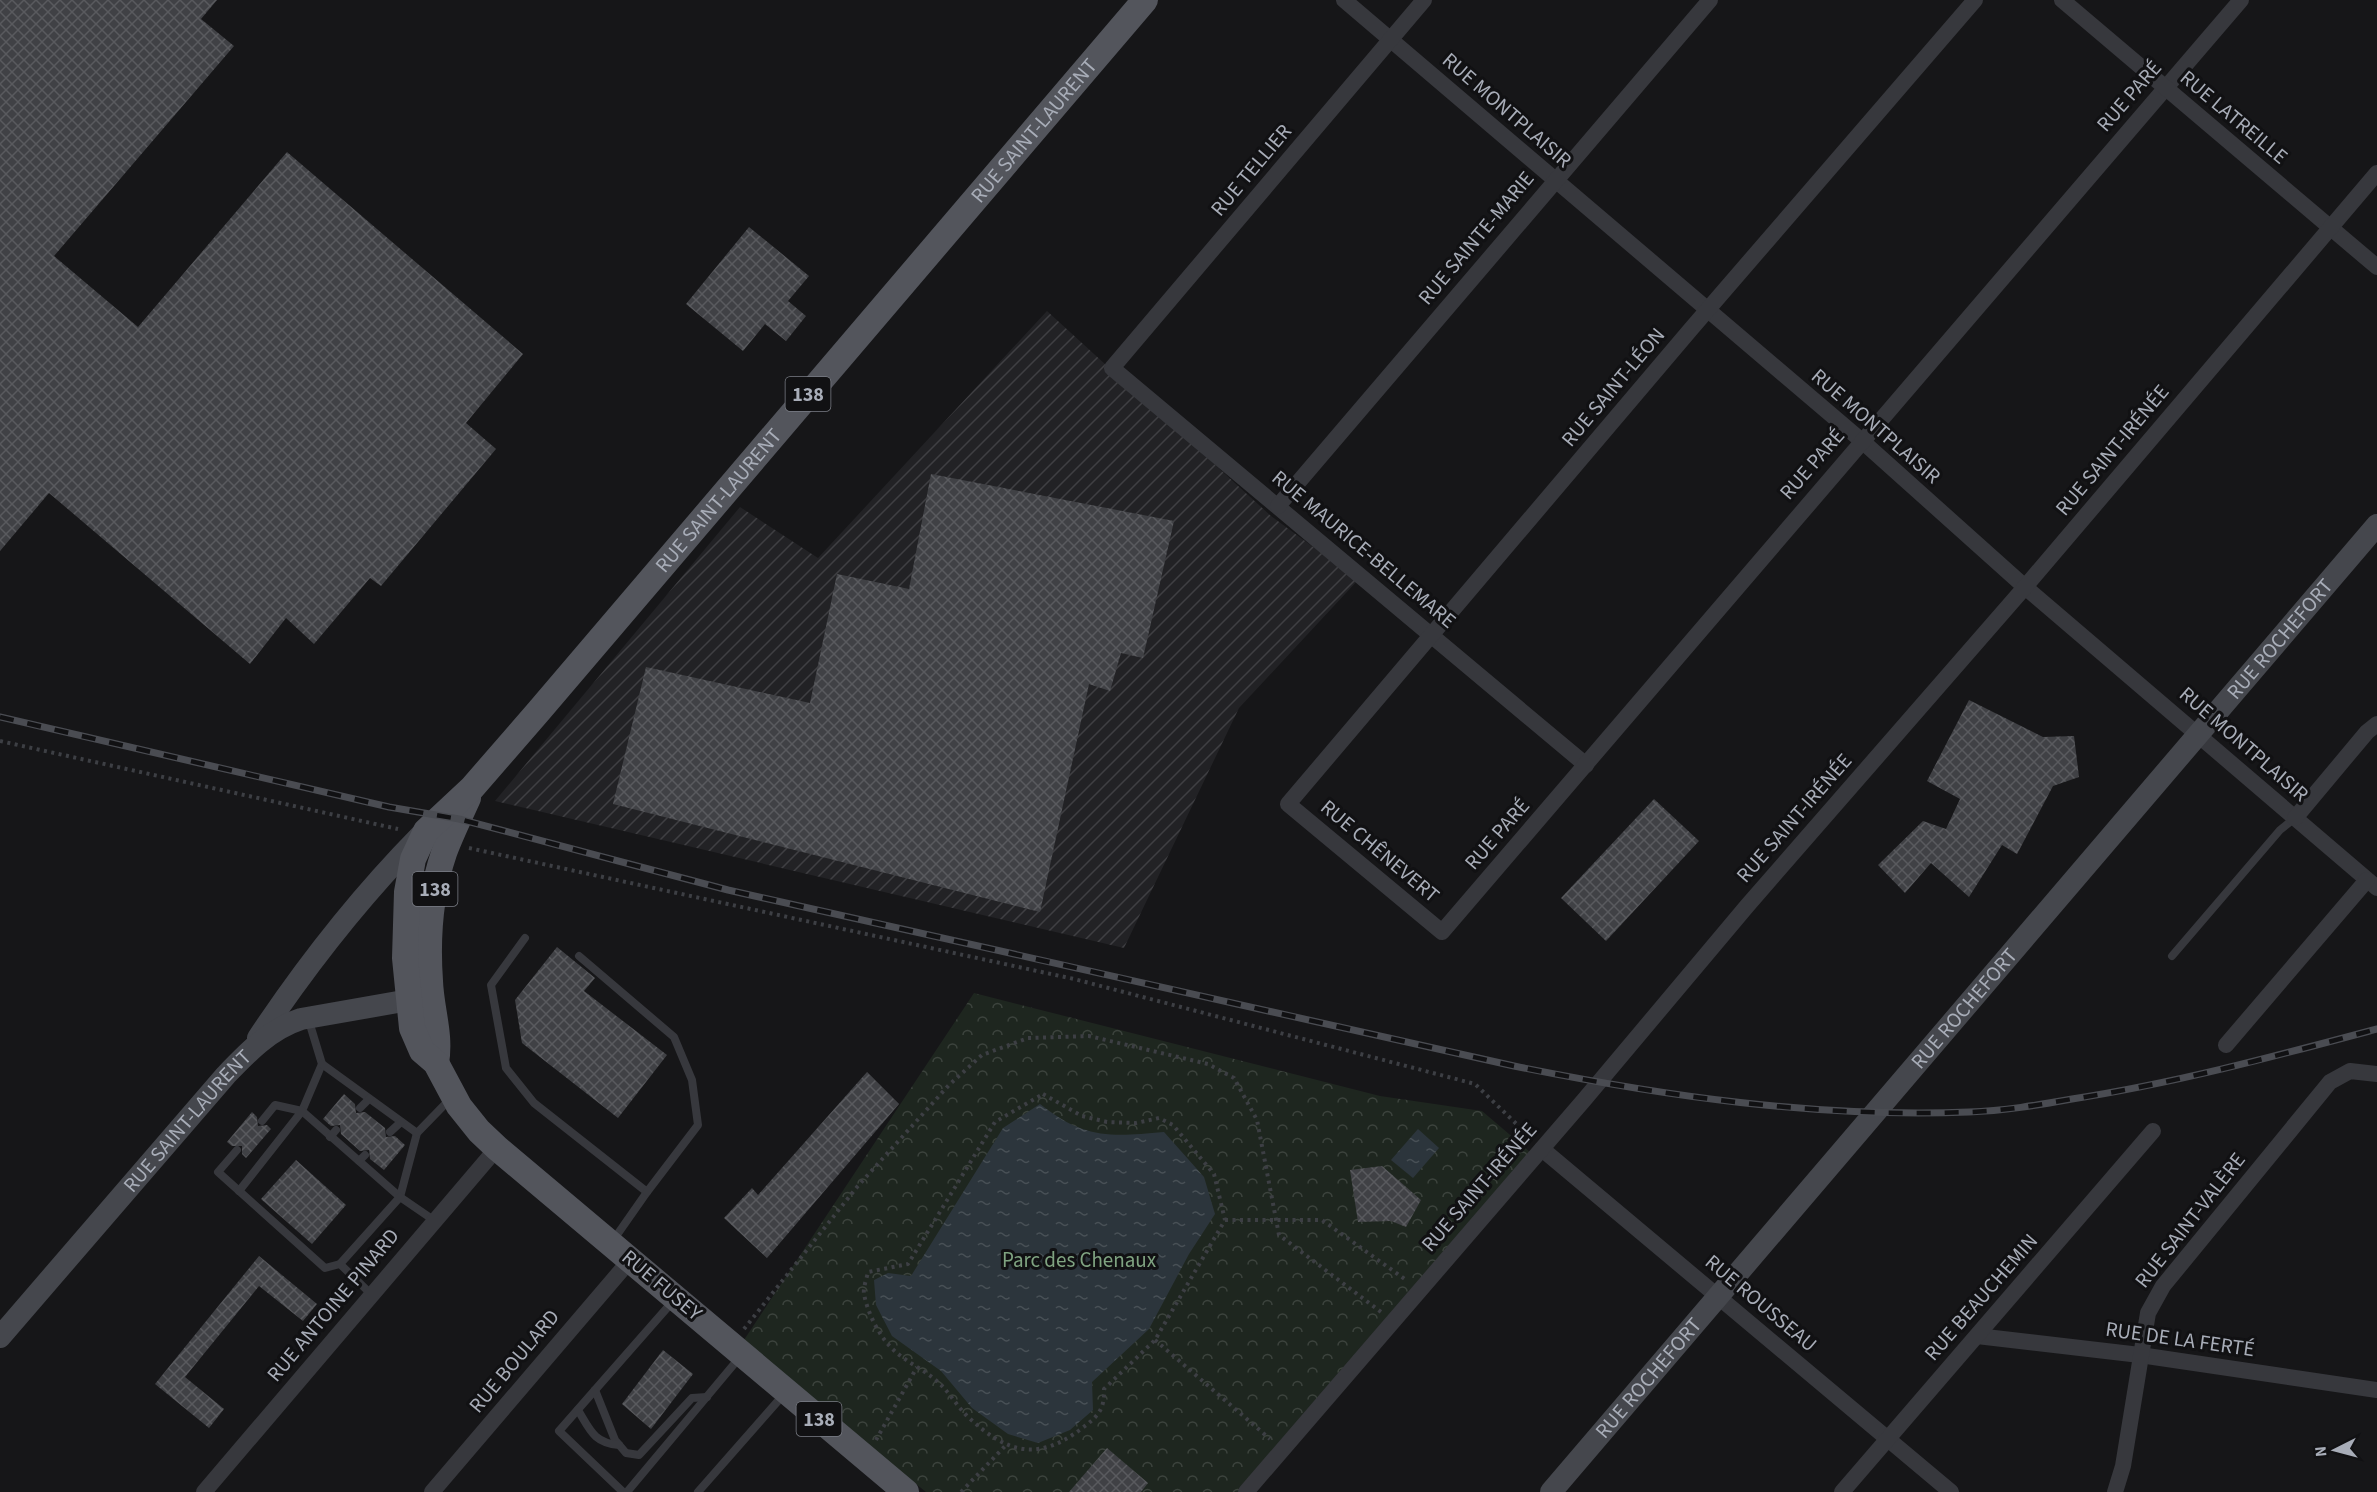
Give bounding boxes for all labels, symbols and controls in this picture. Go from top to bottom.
street label: RUE MONTPLAISIR [1436,45,1578,175]
street label: RUE SAINT-LAURENT [963,52,1104,209]
street label: RUE PARÉ [2089,54,2169,138]
street label: RUE LATREILLE [2174,63,2294,171]
street label: RUE TELLIER [1203,117,1299,223]
street label: RUE SAINTE-MARIE [1411,165,1541,311]
street label: RUE SAINT-LÉON [1554,321,1672,453]
street label: RUE MONTPLAISIR [1805,361,1947,491]
road number: 138 [786,377,830,411]
street label: RUE SAINT-IRÉNÉE [2048,378,2176,522]
street label: RUE SAINT-LAURENT [648,422,789,579]
street label: RUE PARÉ [1772,422,1852,506]
street label: RUE MAURICE-BELLEMARE [1265,463,1463,635]
street label: RUE ROCHEFORT [2219,572,2340,706]
street label: RUE MONTPLAISIR [2173,679,2315,809]
street label: RUE SAINT-IRÉNÉE [1729,747,1859,889]
street label: RUE CHÊNEVERT [1314,792,1446,910]
street label: RUE PARÉ [1457,792,1537,876]
road number: 138 [412,872,458,906]
street label: RUE ROCHEFORT [1904,941,2024,1075]
street label: RUE SAINT-LAURENT [116,1042,258,1199]
street label: RUE SAINT-IRÉNÉE [1414,1116,1544,1258]
street label: RUE SAINT-VALÈRE [2128,1146,2252,1294]
street label: RUE ANTOINE PINARD [260,1222,406,1388]
street label: RUE BEAUCHEMIN [1917,1227,2045,1367]
street label: RUE FUSEY [615,1242,709,1328]
park label: Parc des Chenaux [1002,1245,1157,1275]
street label: RUE ROUSSEAU [1699,1247,1823,1359]
street label: RUE BOULARD [462,1303,566,1419]
street label: RUE ROCHEFORT [1588,1311,1709,1445]
street label: RUE DE LA FERTÉ [2104,1314,2256,1364]
road number: 138 [796,1402,842,1436]
north arrow [2305,1420,2365,1480]
text: N [2310,1445,2333,1458]

